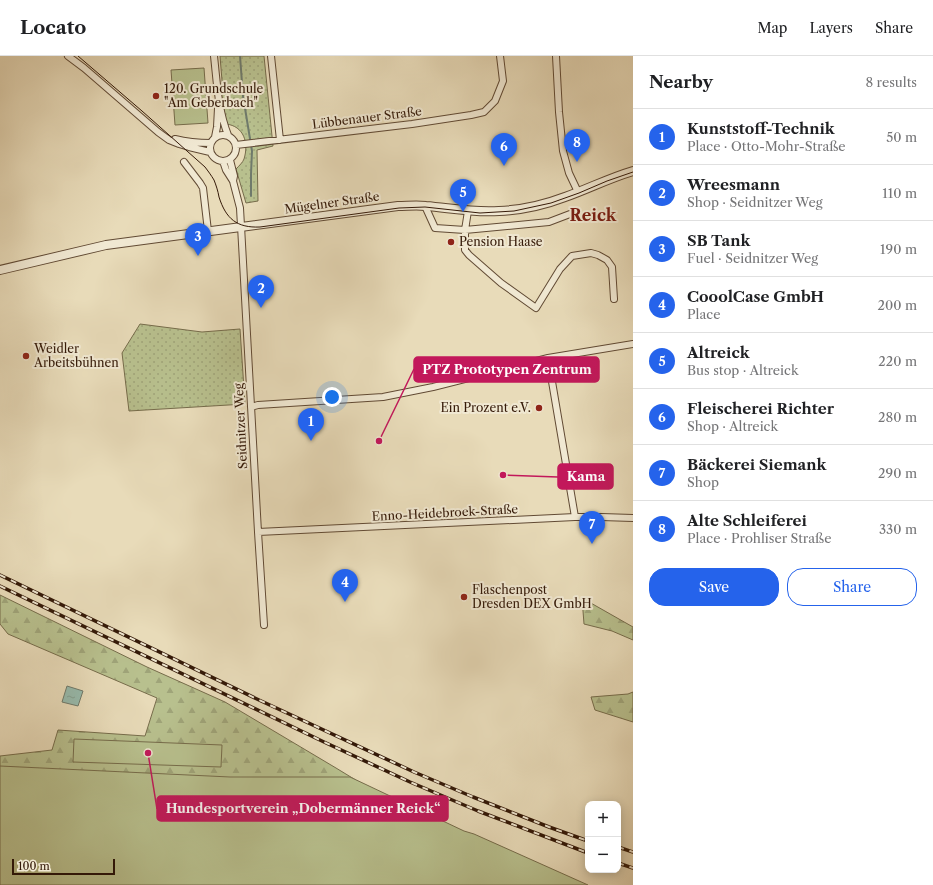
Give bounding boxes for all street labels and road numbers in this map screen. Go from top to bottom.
street label: Lübbenauer Straße [311,103,423,132]
street label: Mügelner Straße [283,188,381,217]
street label: Seidnitzer Weg [231,382,250,469]
street label: Enno-Heidebroek-Straße [371,501,519,524]

